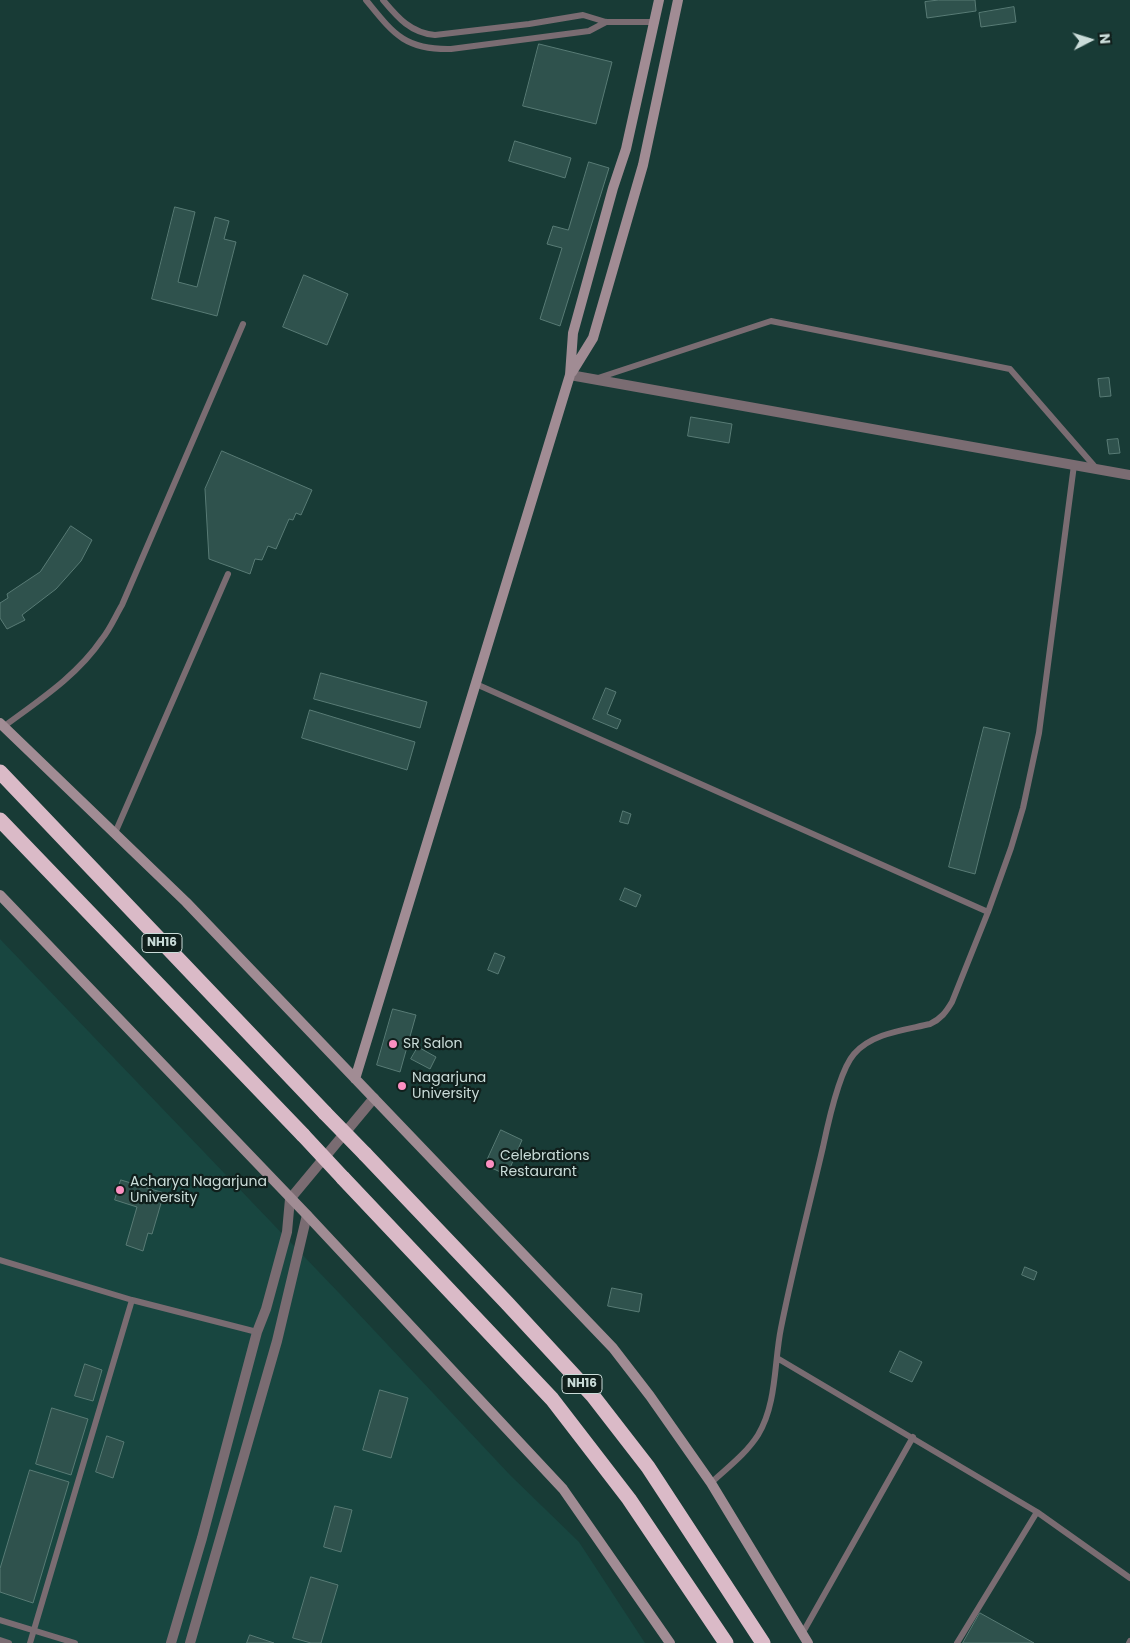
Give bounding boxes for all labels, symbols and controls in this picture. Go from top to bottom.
north arrow [1065,15,1115,65]
text: N [1095,33,1115,45]
road number: NH16 [142,934,182,952]
place label: SR Salon [403,1036,463,1052]
marker: SR Salon [387,1038,399,1050]
place label: Nagarjuna University [412,1070,486,1102]
marker: Nagarjuna University [396,1080,408,1092]
place label: Celebrations Restaurant [500,1148,590,1180]
marker: Celebrations Restaurant [484,1158,496,1170]
place label: Acharya Nagarjuna University [130,1174,267,1206]
marker: Acharya Nagarjuna University [114,1184,126,1196]
road number: NH16 [562,1375,602,1394]

